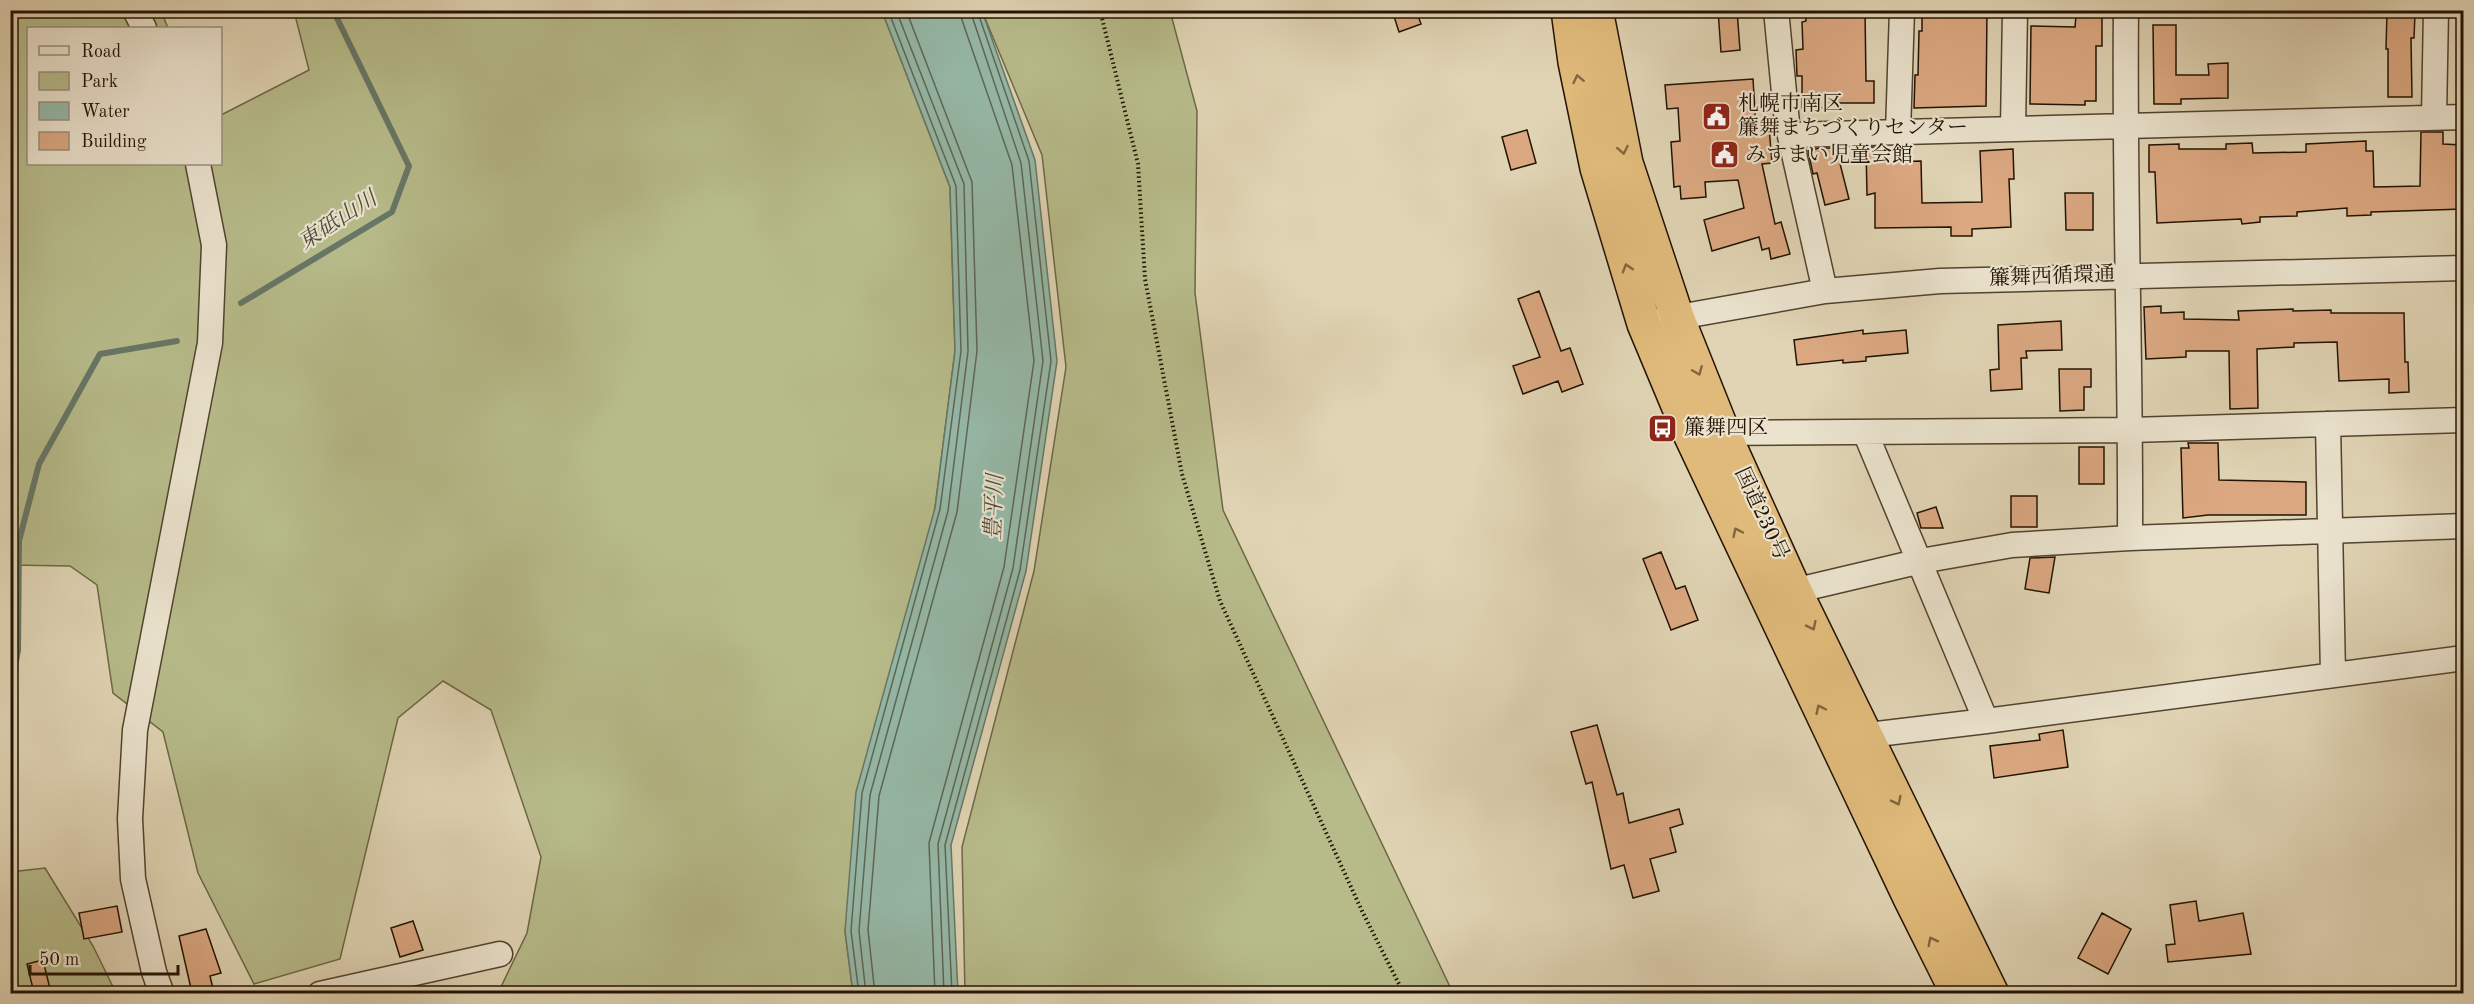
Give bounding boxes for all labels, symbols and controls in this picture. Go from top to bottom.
legend [27,27,222,165]
text: Road [81,43,121,61]
text: Park [81,73,118,91]
one-way arrow [1573,75,1586,85]
place label: 札幌市南区 簾舞まちづくりセンター [1738,92,1968,139]
public building icon: 札幌市南区 簾舞まちづくりセンター [1701,100,1733,132]
text: Water [81,103,130,121]
text: Building [81,133,147,151]
public building icon: みすまい児童会館 [1708,139,1740,171]
place label: みすまい児童会館 [1745,143,1913,166]
one-way arrow [1616,145,1629,155]
water label: 東砥山川 [294,185,383,254]
street label: 簾舞西循環通 [1989,262,2115,290]
one-way arrow [1622,263,1634,274]
one-way arrow [1691,365,1704,376]
bus stop icon: 簾舞四区 [1647,412,1679,444]
place label: 簾舞四区 [1684,416,1768,439]
street label: 国道230号 [1730,464,1793,564]
water label: 豊平川 [981,472,1007,540]
one-way arrow [1732,528,1744,539]
one-way arrow [1805,619,1816,630]
one-way arrow [1816,704,1828,715]
one-way arrow [1890,795,1901,806]
one-way arrow [1927,937,1939,948]
scale bar [30,938,178,976]
text: 50 m [39,951,79,969]

